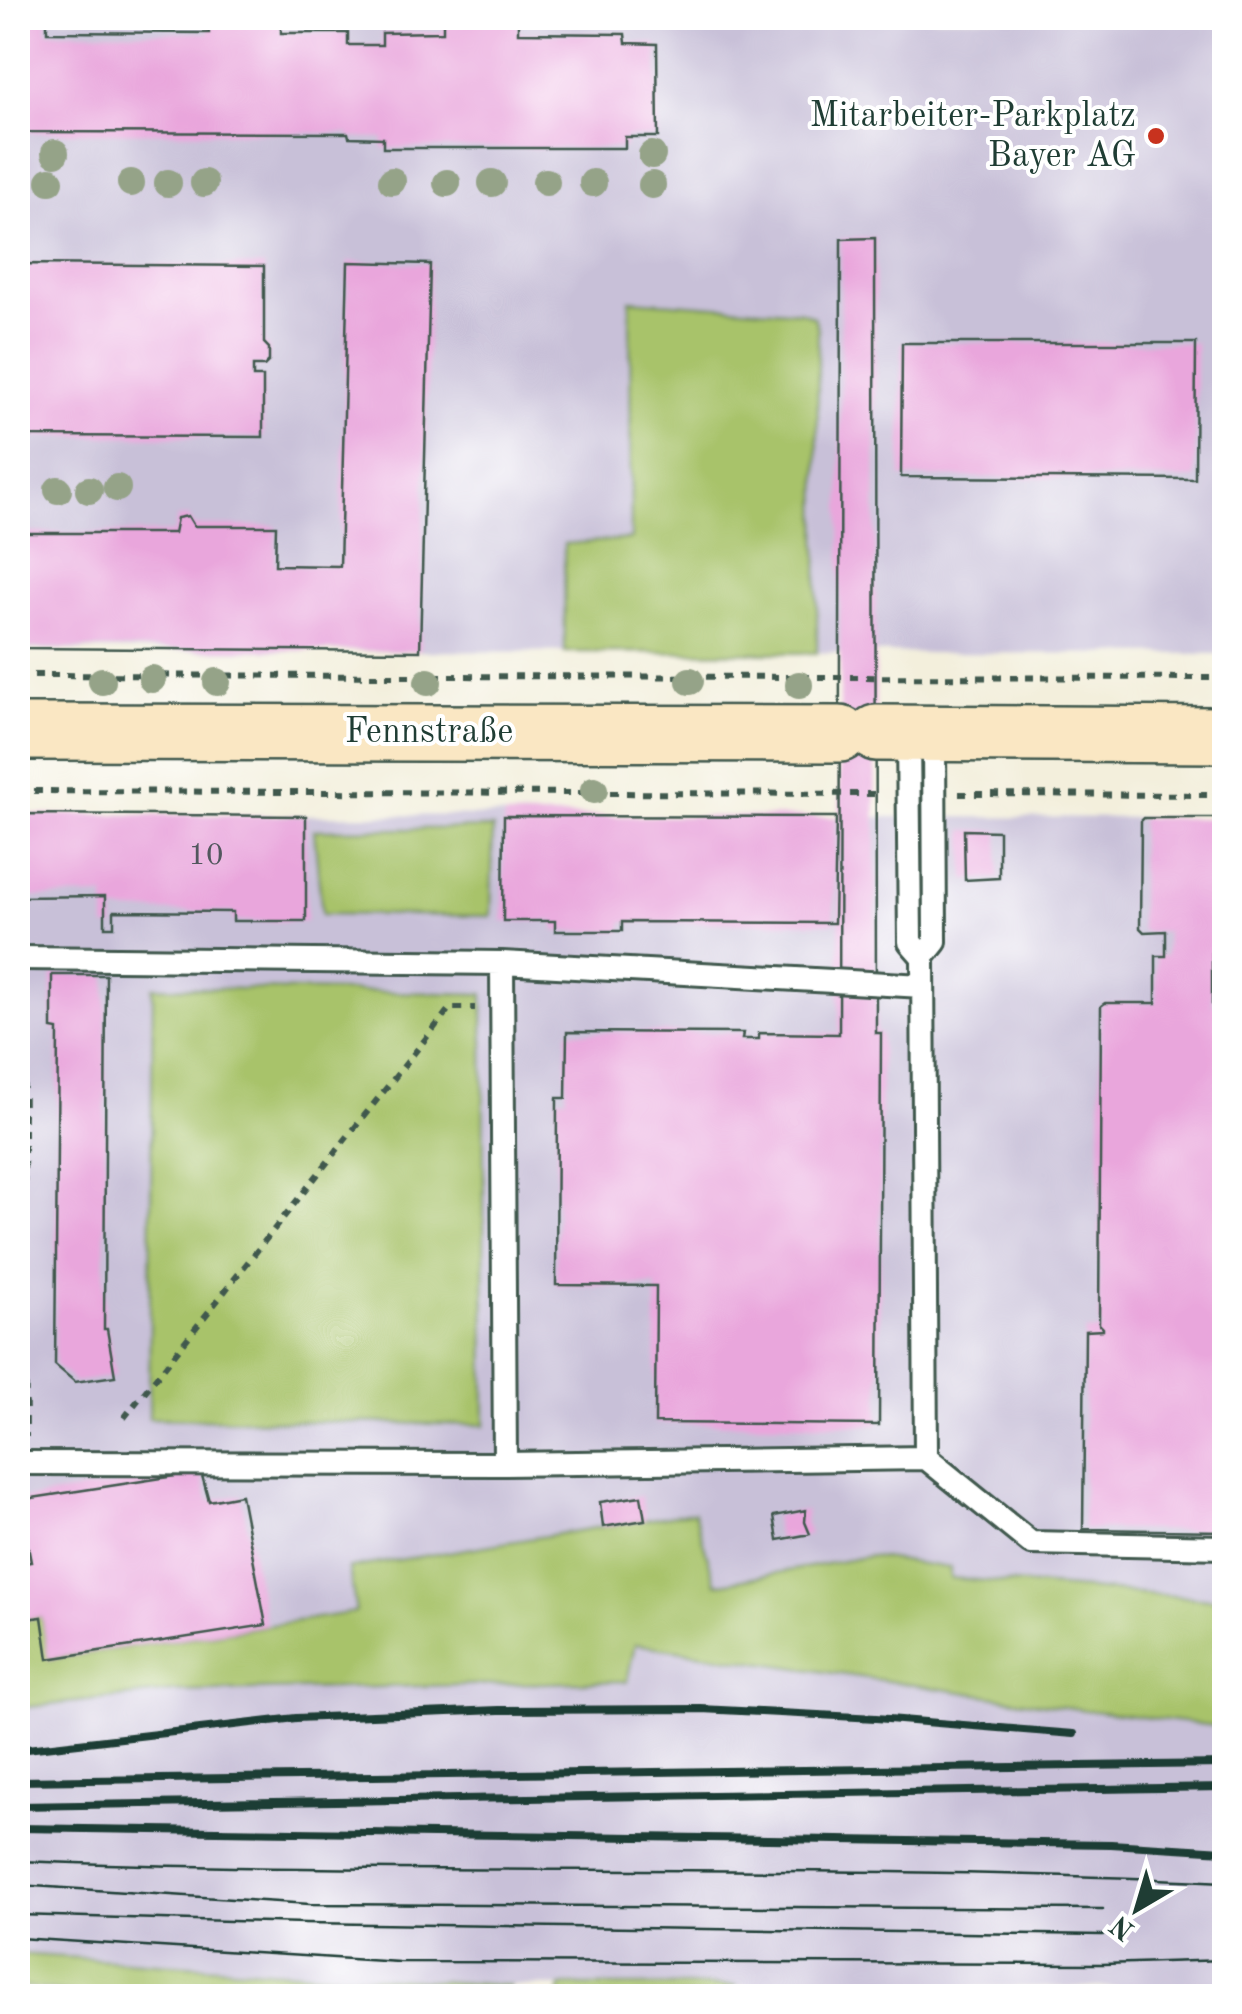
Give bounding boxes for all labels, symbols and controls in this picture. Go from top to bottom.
place label: Mitarbeiter-Parkplatz Bayer AG [810,99,1136,174]
marker: Mitarbeiter-Parkplatz Bayer AG [1145,125,1167,147]
street label: Fennstraße [345,715,513,750]
house number: 10 [189,841,223,871]
north arrow [1087,1859,1187,1959]
text: N [1106,1908,1141,1944]

